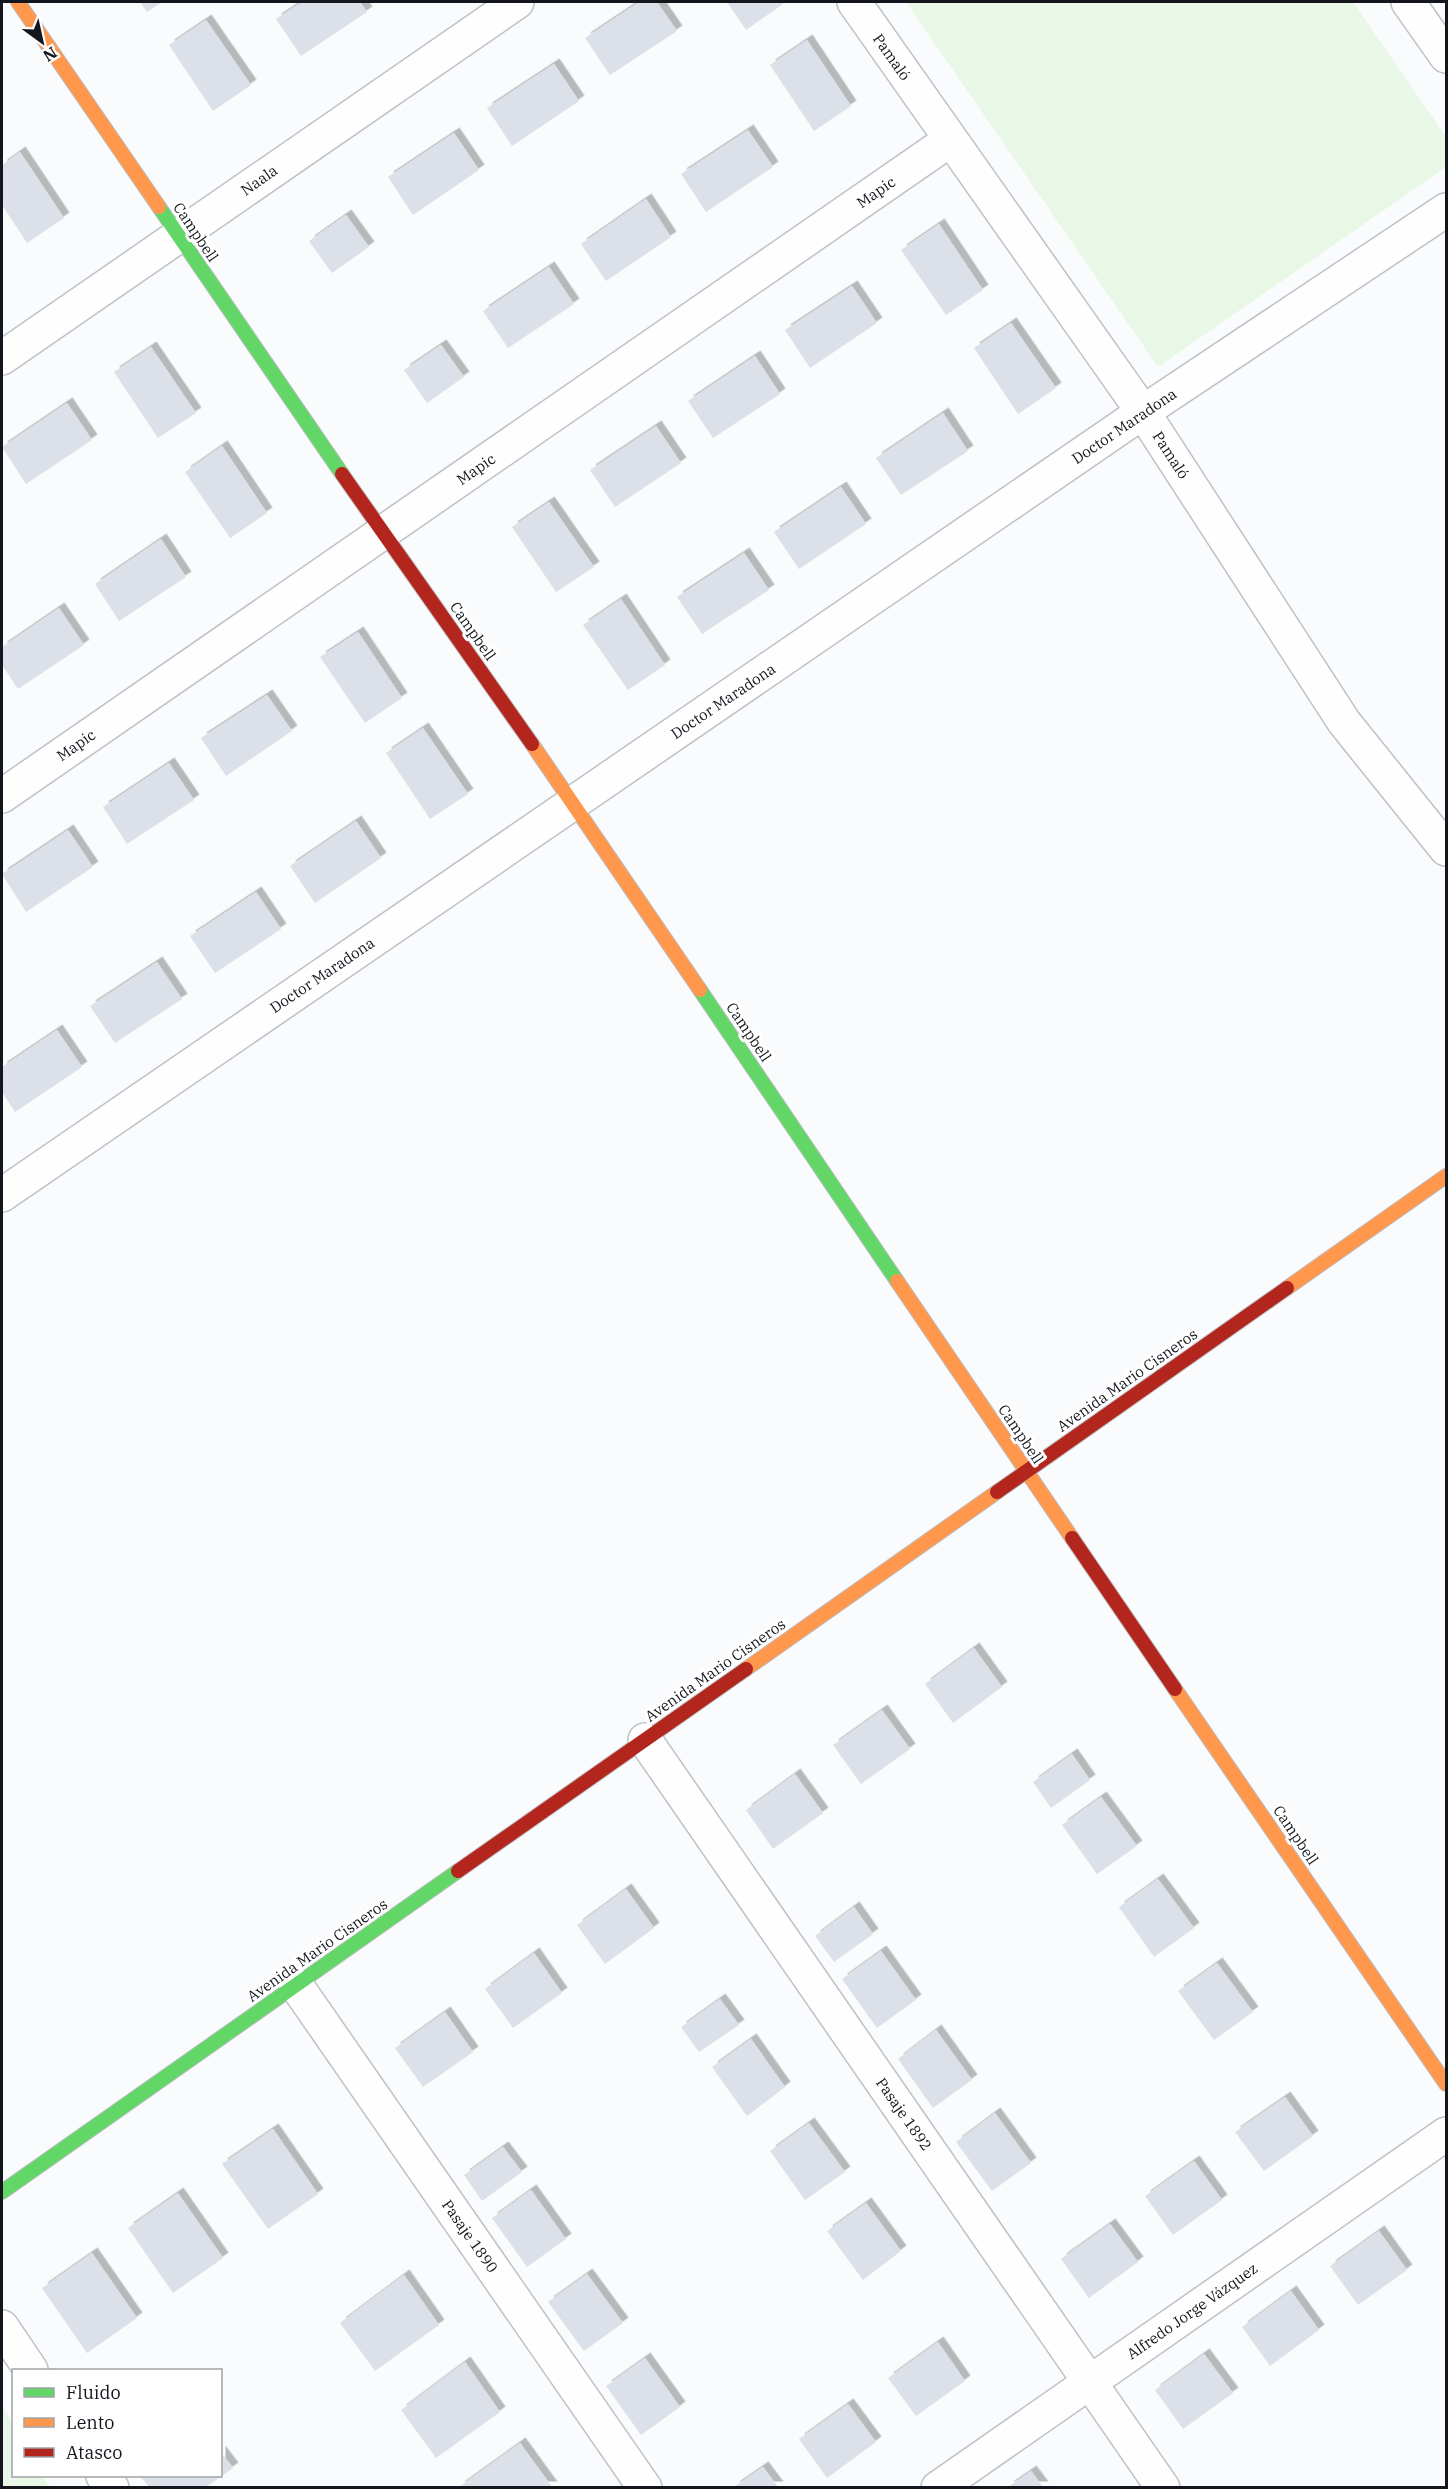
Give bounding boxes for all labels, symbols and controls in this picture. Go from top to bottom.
north arrow [12,12,72,72]
street label: Pamaló [869,30,915,84]
text: N [39,43,61,66]
street label: Naala [237,161,281,199]
street label: Mapic [853,172,899,212]
street label: Campbell [169,199,223,265]
street label: Doctor Maradona [1068,384,1180,468]
street label: Pamaló [1149,428,1193,482]
street label: Mapic [453,449,499,489]
street label: Campbell [446,598,500,664]
street label: Doctor Maradona [667,659,779,743]
street label: Mapic [53,725,99,765]
street label: Doctor Maradona [266,933,378,1017]
street label: Campbell [722,999,776,1065]
street label: Avenida Mario Cisneros [1053,1324,1201,1436]
street label: Campbell [994,1401,1048,1467]
street label: Avenida Mario Cisneros [641,1614,789,1726]
street label: Campbell [1269,1802,1323,1868]
street label: Avenida Mario Cisneros [243,1894,391,2006]
street label: Pasaje 1892 [872,2074,936,2154]
street label: Pasaje 1890 [438,2196,502,2276]
street label: Alfredo Jorge Vázquez [1123,2259,1261,2363]
legend [12,2369,222,2477]
text: Fluido [66,2381,121,2404]
text: Lento [66,2411,114,2434]
text: Atasco [66,2441,122,2464]

